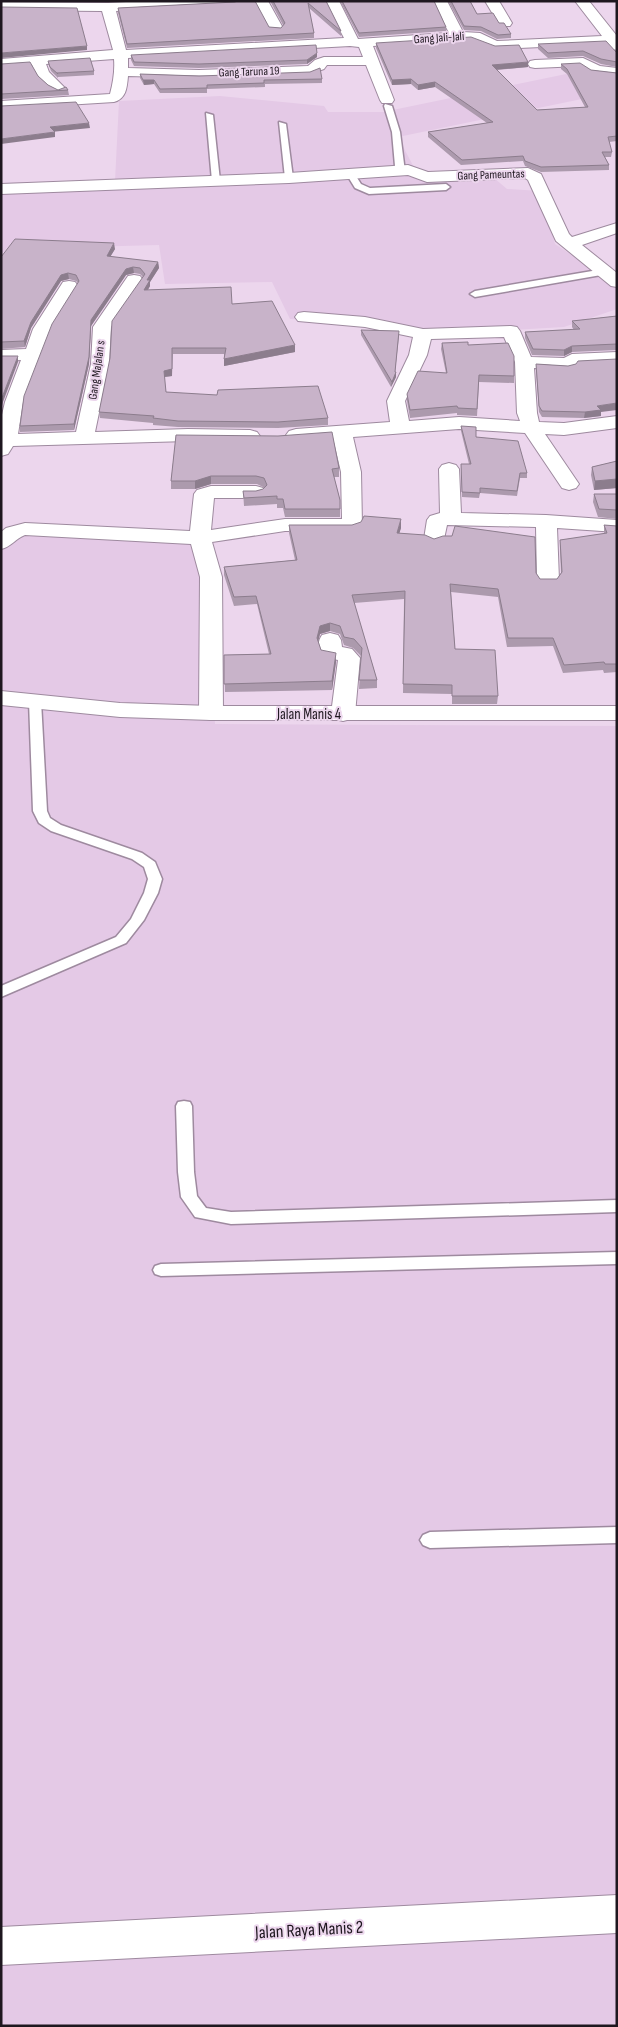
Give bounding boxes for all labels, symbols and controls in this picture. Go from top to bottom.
street label: Gang Jali-Jali [413,29,465,47]
street label: Gang Taruna 19 [218,63,280,81]
street label: Gang Pameuntas [457,166,525,184]
street label: Gang MaJalan s [85,340,109,400]
street label: Jalan Manis 4 [276,705,341,724]
street label: Jalan Raya Manis 2 [253,1917,364,1943]

